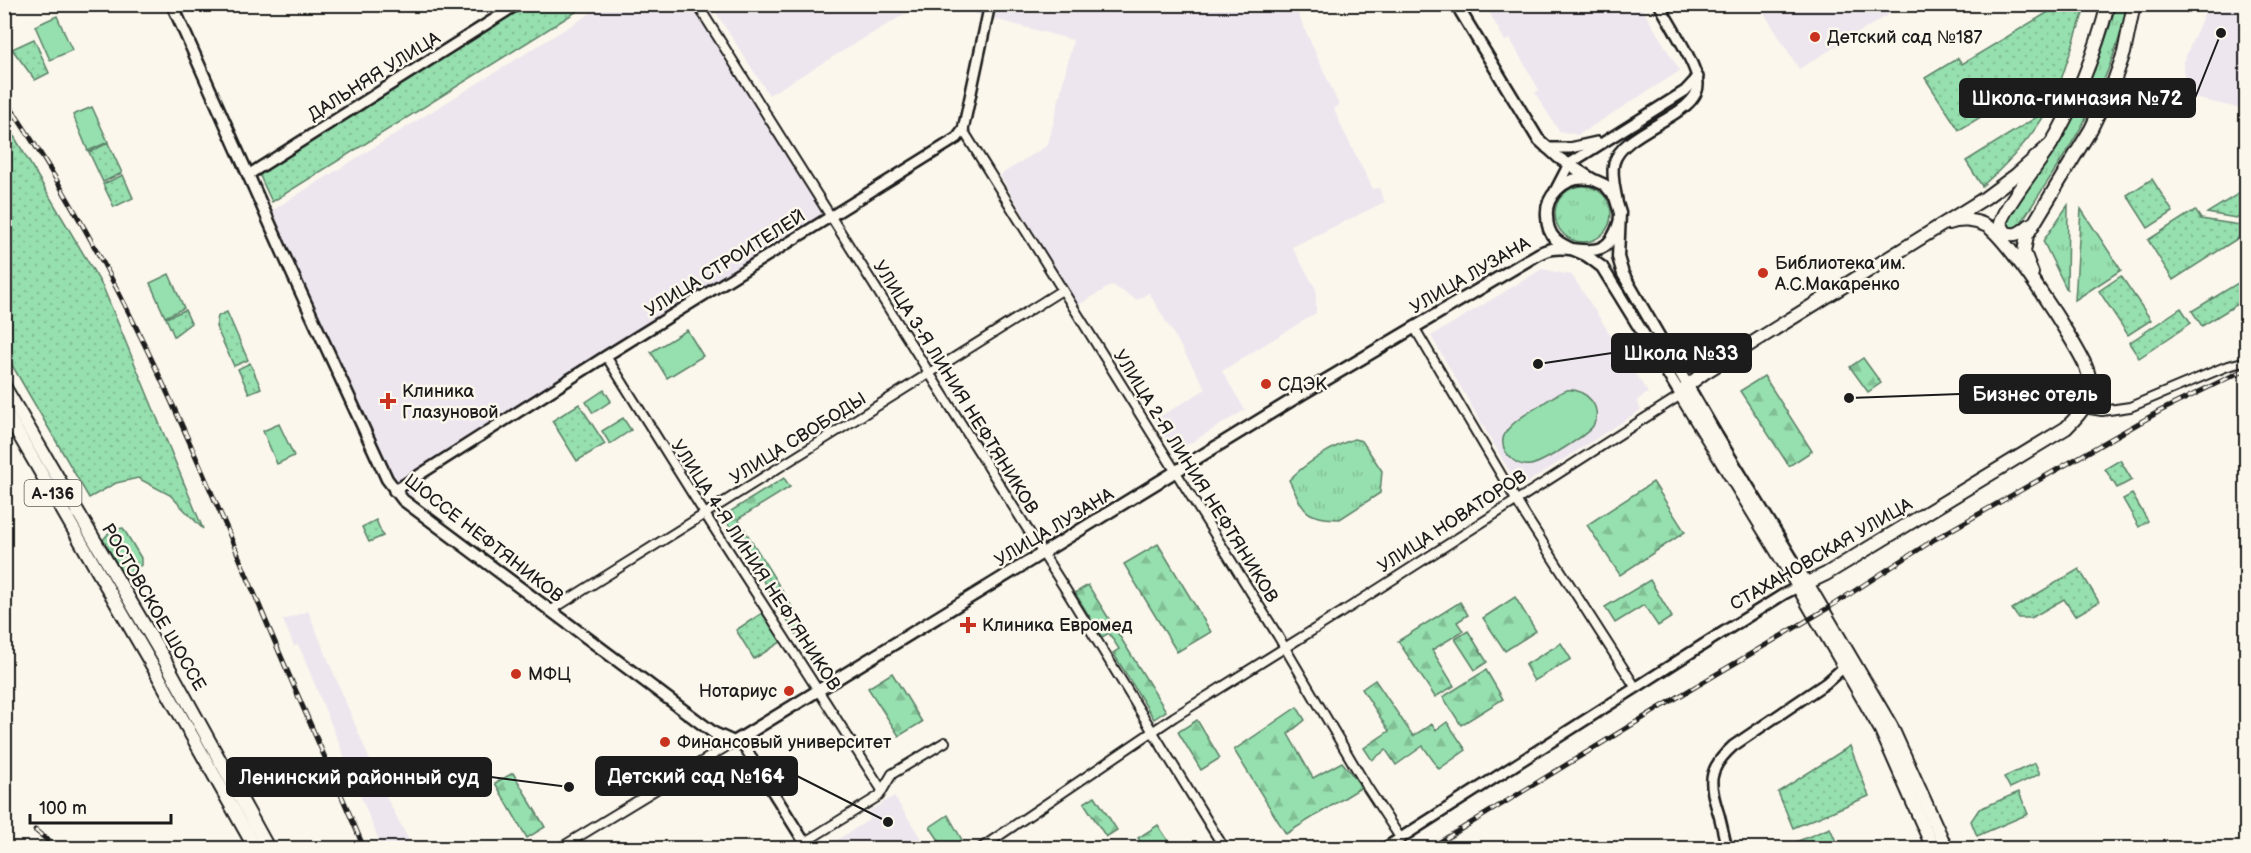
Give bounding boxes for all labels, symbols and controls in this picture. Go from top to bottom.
street label: ДАЛЬНЯЯ УЛИЦА [304,27,444,126]
place label: Детский сад №187 [1827,27,1982,48]
marker: Детский сад №187 [1808,30,1822,44]
callout: Школа-гимназия №72 [1960,79,2195,117]
text: Школа-гимназия №72 [1972,87,2182,111]
street label: УЛИЦА СТРОИТЕЛЕЙ [641,205,809,321]
street label: УЛИЦА ЛУЗАНА [1407,233,1534,318]
place label: Библиотека им. А.С.Макаренко [1774,253,1905,295]
street label: УЛИЦА 3-Я ЛИНИЯ НЕФТЯНИКОВ [869,257,1043,518]
marker: Библиотека им. А.С.Макаренко [1756,266,1770,280]
callout: Школа №33 [1612,334,1751,372]
text: Школа №33 [1624,342,1739,366]
street label: УЛИЦА 2-Я ЛИНИЯ НЕФТЯНИКОВ [1109,346,1282,607]
place label: СДЭК [1278,374,1327,395]
callout: Бизнес отель [1960,375,2110,413]
marker: СДЭК [1259,377,1273,391]
place label: Клиника Глазуновой [402,381,498,423]
text: Бизнес отель [1972,383,2099,407]
street label: УЛИЦА СВОБОДЫ [726,388,870,489]
marker: Клиника Глазуновой [379,392,397,410]
street label: УЛИЦА 4-Я ЛИНИЯ НЕФТЯНИКОВ [667,436,845,694]
street label: УЛИЦА НОВАТОРОВ [1374,466,1531,577]
street label: ШОССЕ НЕФТЯНИКОВ [400,470,567,607]
road number: А-136 [25,480,82,506]
street label: УЛИЦА ЛУЗАНА [991,484,1118,571]
street label: СТАХАНОВСКАЯ УЛИЦА [1727,494,1916,615]
street label: РОСТОВСКОЕ ШОССЕ [97,520,210,695]
place label: Клиника Евромед [982,615,1132,636]
marker: Клиника Евромед [959,616,977,634]
place label: МФЦ [528,664,571,685]
marker: МФЦ [509,667,523,681]
place label: Нотариус [699,681,777,702]
marker: Нотариус [782,684,796,698]
place label: Финансовый университет [677,732,892,753]
marker: Финансовый университет [658,735,672,749]
callout: Детский сад №164 [596,757,797,795]
callout: Ленинский районный суд [227,758,491,796]
text: Детский сад №164 [607,765,785,789]
text: Ленинский районный суд [238,766,479,790]
scale bar [30,787,171,825]
text: 100 m [39,798,87,819]

